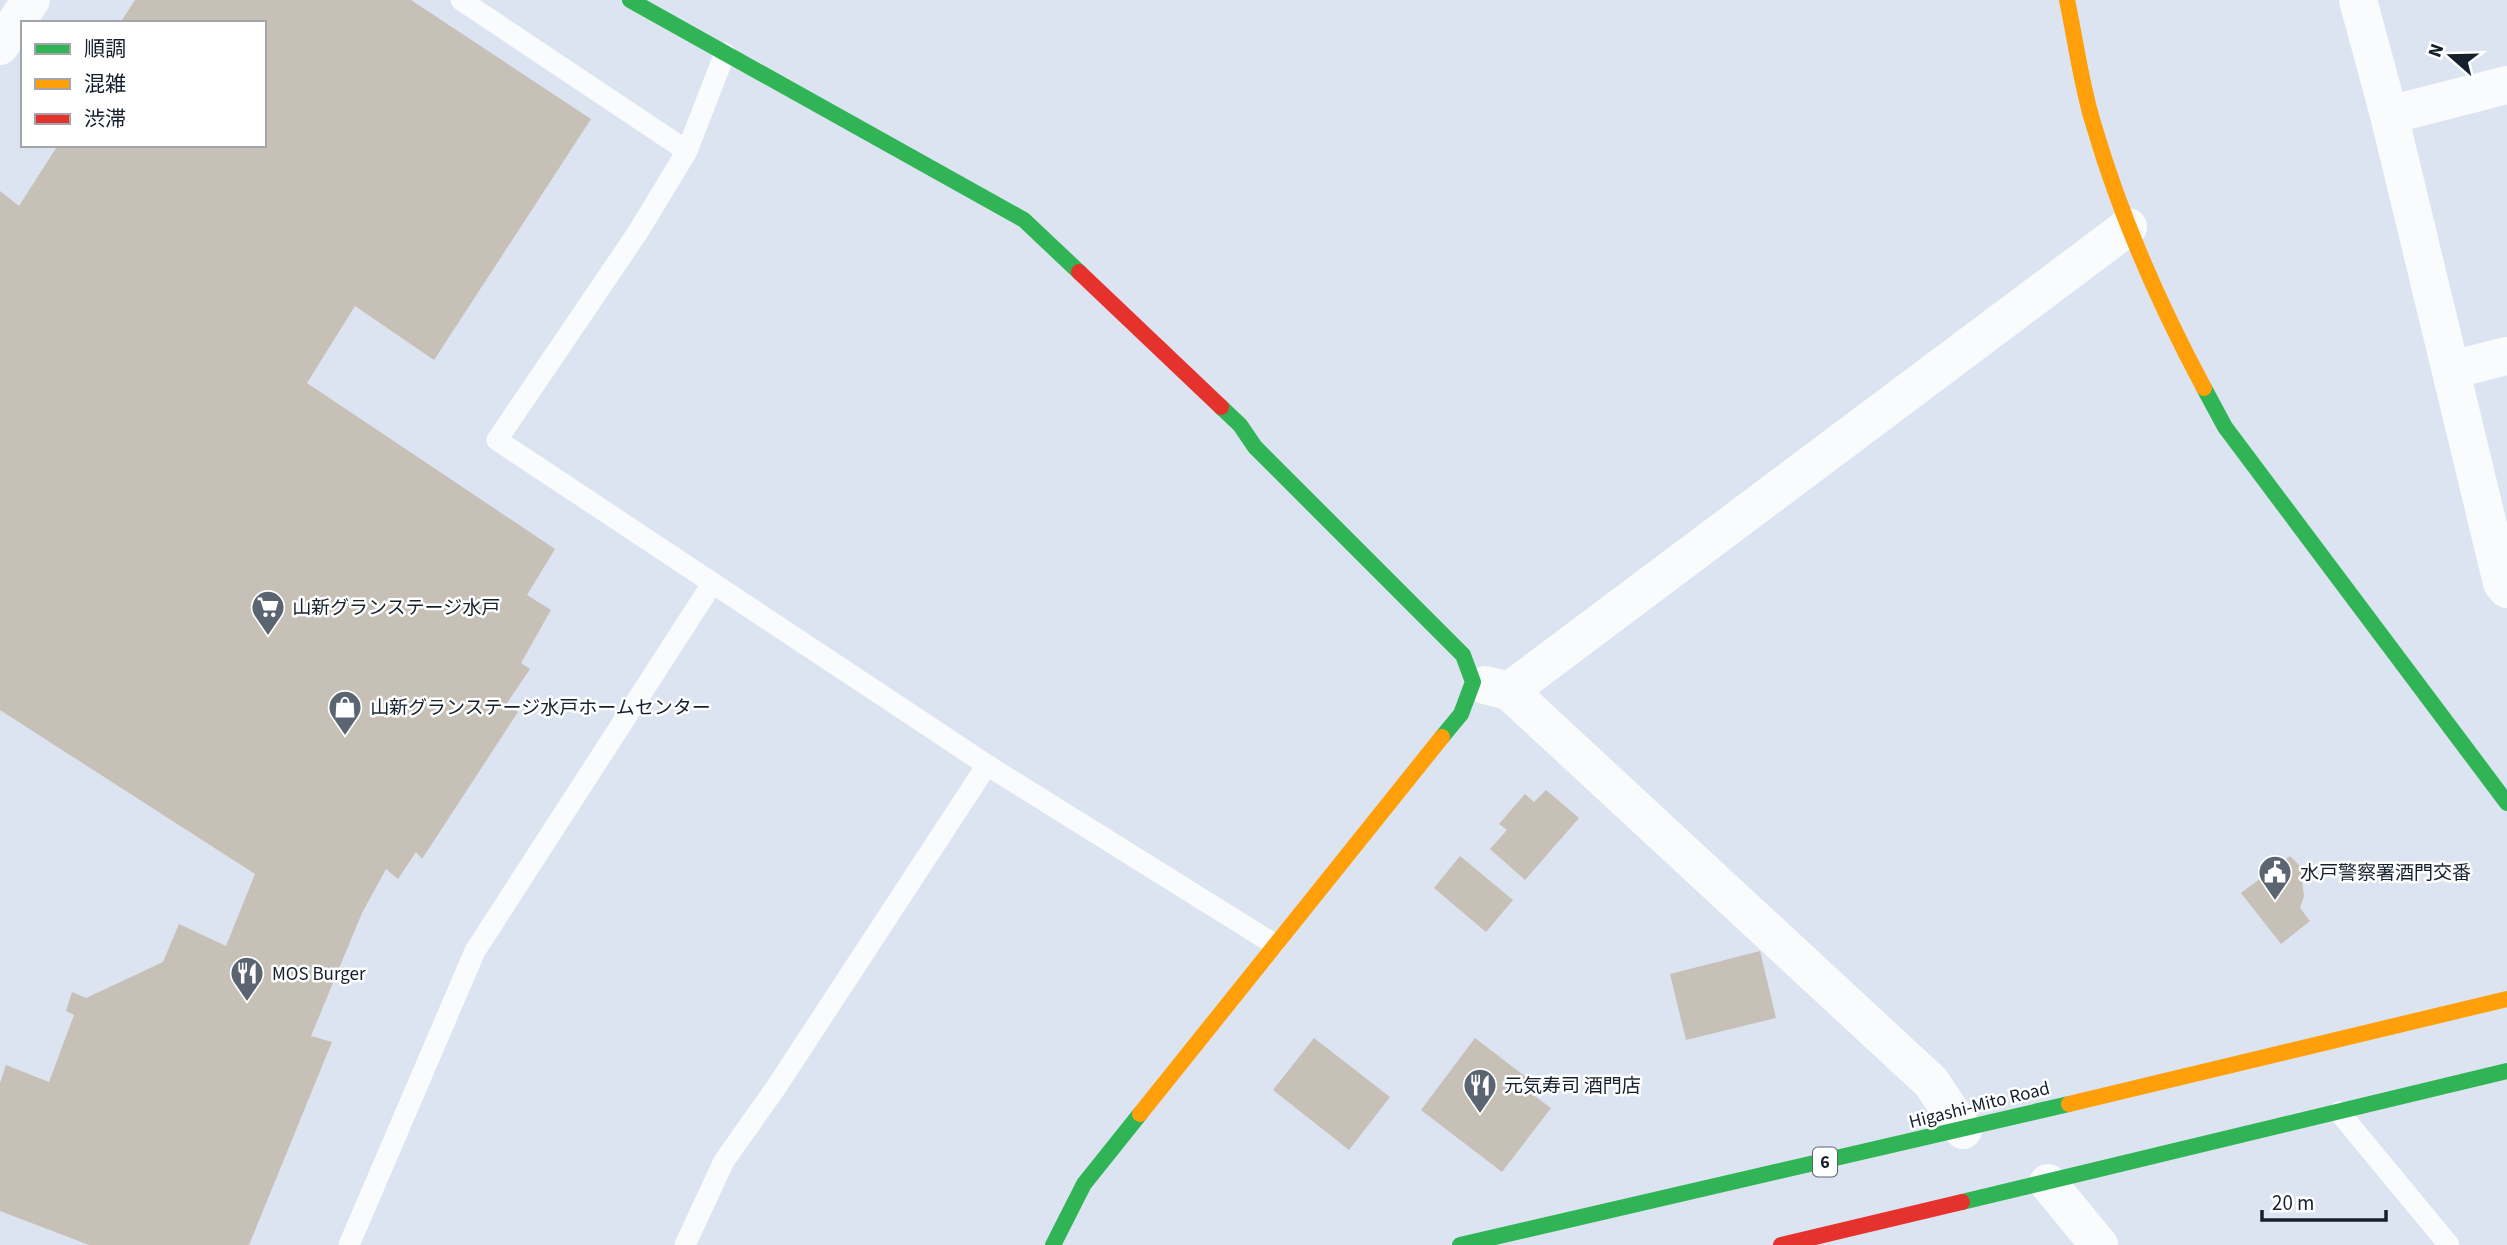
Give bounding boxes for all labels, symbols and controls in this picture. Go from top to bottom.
legend [21,21,266,147]
north arrow [2416,21,2486,91]
text: 順調 [84,34,126,64]
text: N [2422,40,2451,61]
text: 混雑 [84,69,126,99]
text: 渋滞 [84,104,126,134]
supermarket icon: 山新グランステージ水戸 [249,588,287,637]
place label: 山新グランステージ水戸 [292,595,500,622]
shop icon: 山新グランステージ水戸ホームセンター [326,688,364,737]
place label: 山新グランステージ水戸ホームセンター [370,695,711,722]
public building icon: 水戸警察署酒門交番 [2256,853,2294,902]
place label: 水戸警察署酒門交番 [2300,860,2471,887]
restaurant icon: MOS Burger [228,954,266,1003]
place label: MOS Burger [272,961,366,988]
restaurant icon: 元気寿司 酒門店 [1461,1066,1499,1115]
place label: 元気寿司 酒門店 [1504,1073,1641,1100]
street label: Higashi-Mito Road [1906,1075,2053,1136]
road number: 6 [1813,1148,1837,1176]
scale bar [2262,1178,2386,1222]
text: 20 m [2272,1188,2314,1218]

